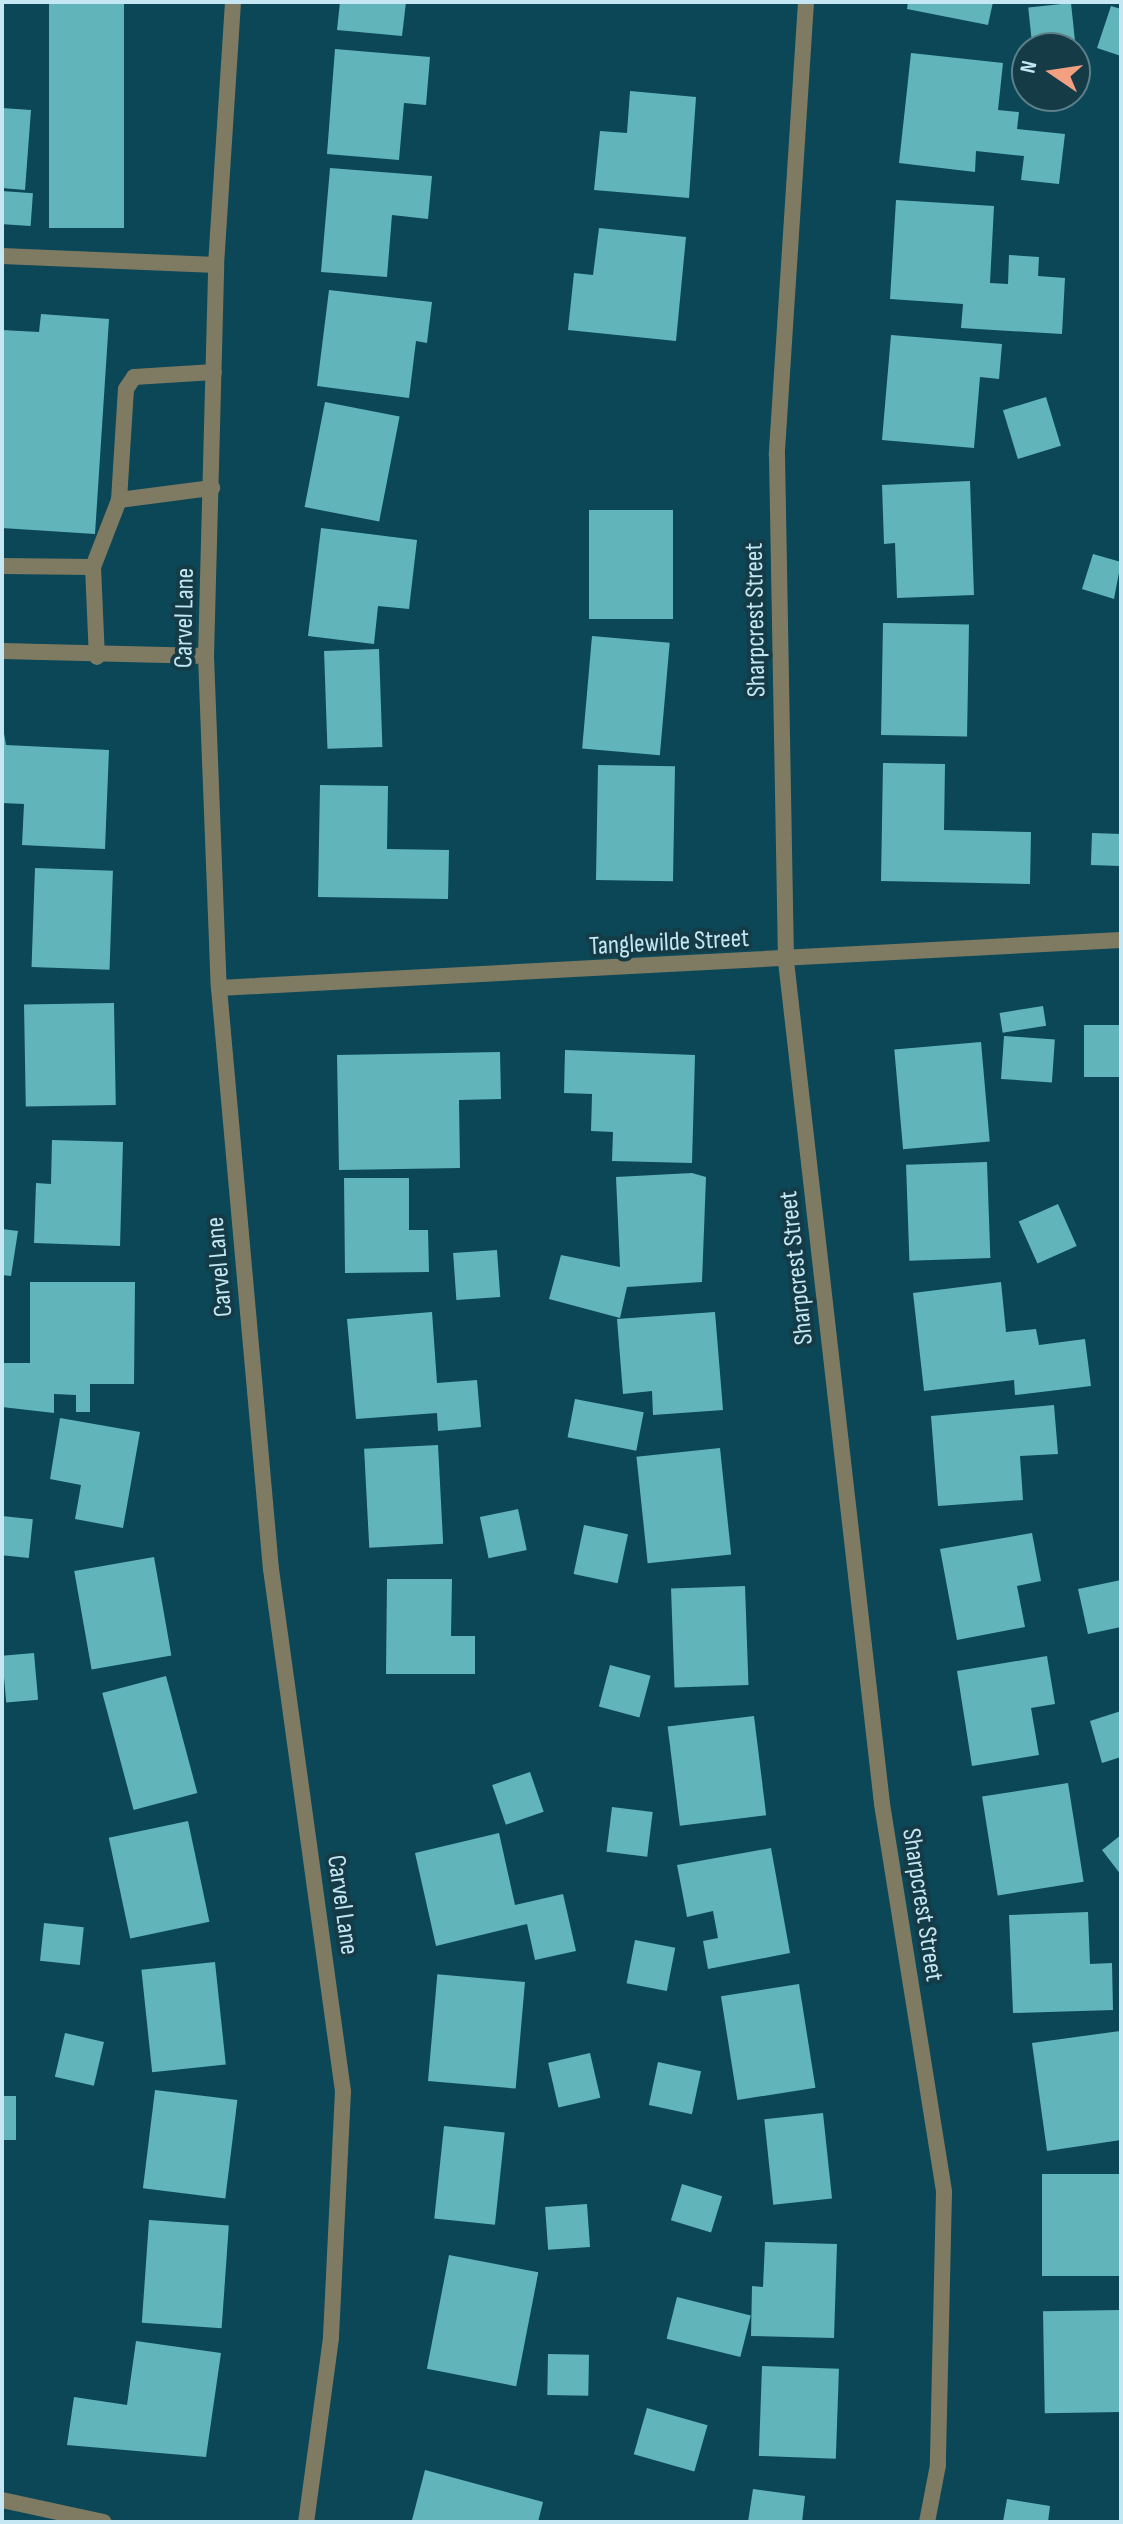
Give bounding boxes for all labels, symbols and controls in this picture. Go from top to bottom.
north arrow [1011,32,1091,112]
text: N [1015,58,1044,76]
street label: Sharpcrest Street [739,543,773,697]
street label: Carvel Lane [169,568,201,668]
street label: Tanglewilde Street [588,923,750,963]
street label: Sharpcrest Street [773,1190,821,1346]
street label: Carvel Lane [200,1216,240,1318]
street label: Sharpcrest Street [895,1826,949,1984]
street label: Carvel Lane [320,1853,364,1957]

